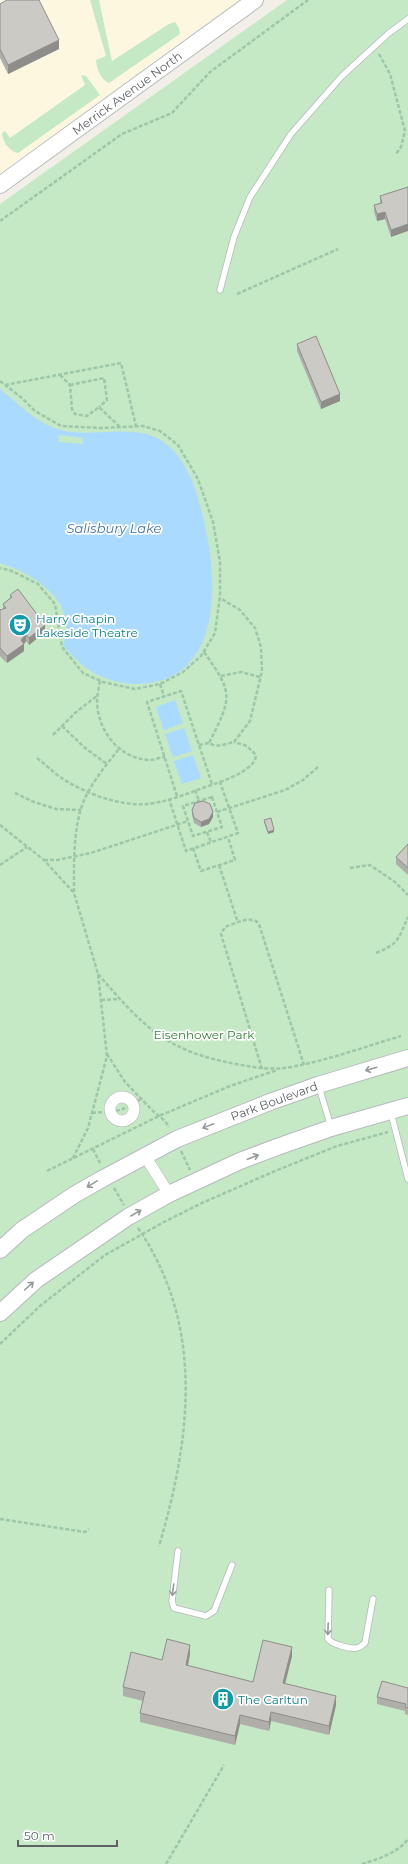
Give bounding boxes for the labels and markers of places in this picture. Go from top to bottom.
place label: Harry Chapin Lakeside Theatre [36,611,138,640]
theatre icon: Harry Chapin Lakeside Theatre [7,612,33,638]
building icon: The Carltun [210,1686,236,1712]
place label: The Carltun [238,1692,308,1707]

